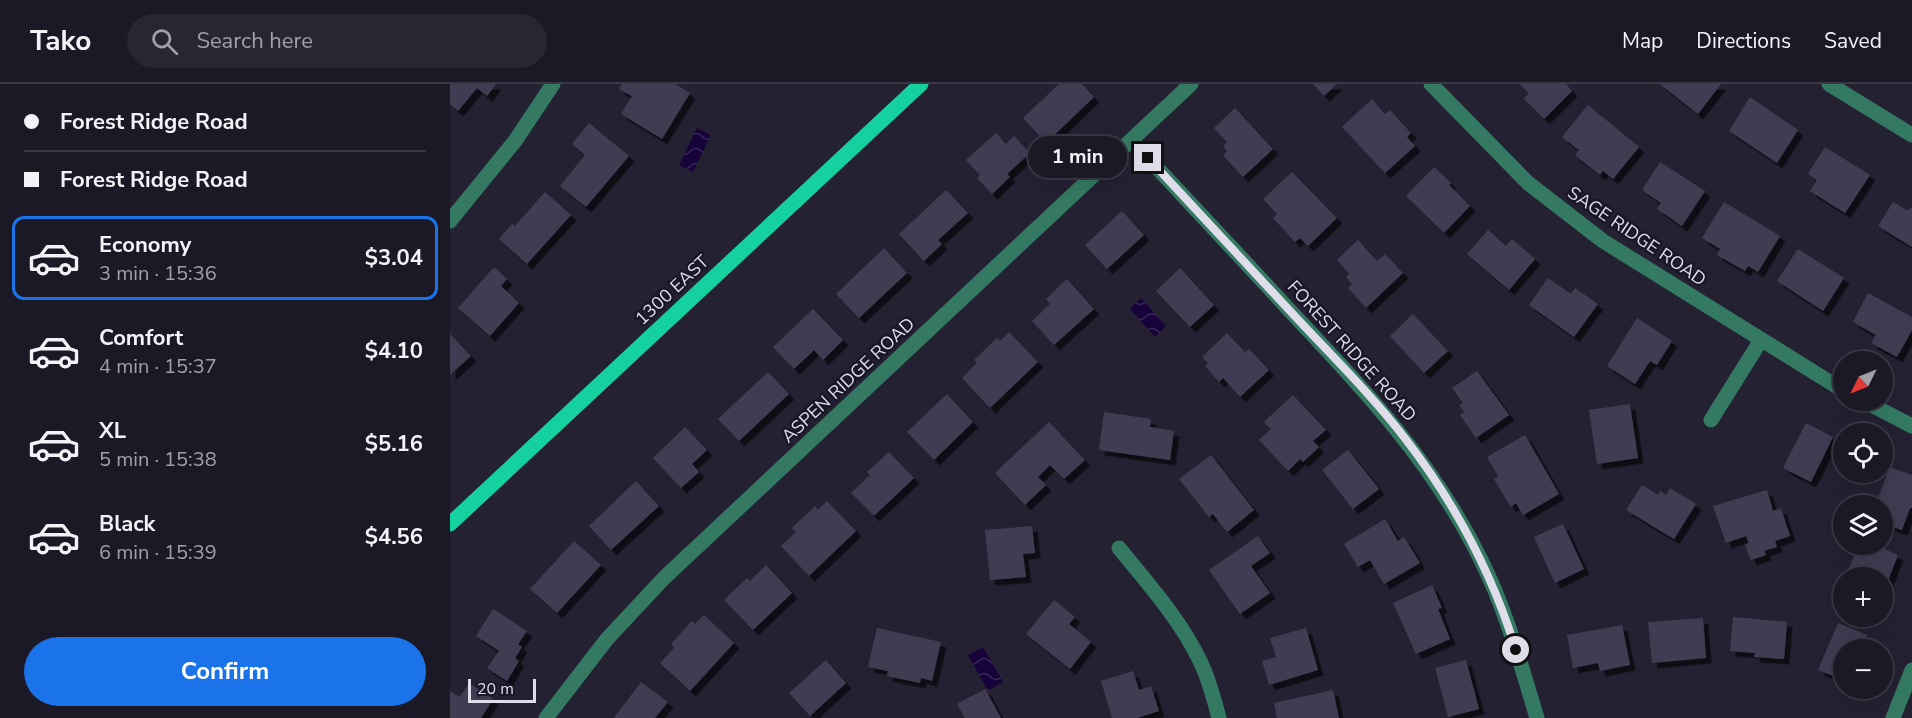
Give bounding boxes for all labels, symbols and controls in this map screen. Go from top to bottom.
search box [127,14,547,68]
text: Tako [30,22,91,60]
icon: search [148,25,181,58]
text: Search here [196,26,313,56]
text: Map [1622,27,1663,55]
text: Directions [1696,27,1791,55]
text: Saved [1824,27,1882,55]
text: Forest Ridge Road [60,107,248,137]
callout: 1 min [1028,137,1127,179]
text: 1 min [1052,143,1103,170]
route end [1134,144,1161,171]
text: Forest Ridge Road [60,165,248,195]
street label: SAGE RIDGE ROAD [1563,181,1711,291]
text: Economy [99,230,191,260]
icon: car [27,231,81,285]
text: $3.04 [365,243,423,273]
street label: 1300 EAST [630,250,714,330]
text: 3 min · 15:36 [99,260,217,287]
street label: FOREST RIDGE ROAD [1282,275,1422,427]
street label: ASPEN RIDGE ROAD [776,312,920,448]
text: Comfort [99,323,183,353]
icon: car [27,324,81,378]
text: $4.10 [365,336,423,366]
north arrow [1833,351,1893,411]
map controls [1833,351,1893,699]
text: 4 min · 15:37 [99,353,217,380]
text: XL [99,416,126,446]
icon: car [27,417,81,471]
button: locate [1833,423,1893,483]
text: $5.16 [365,429,423,459]
text: 5 min · 15:38 [99,446,217,473]
button: layers [1833,495,1893,555]
text: Black [99,509,155,539]
icon: car [27,510,81,564]
text: $4.56 [365,522,423,552]
text: 6 min · 15:39 [99,539,217,566]
button: + [1833,567,1893,627]
route start [1502,636,1529,663]
button: Confirm [24,637,426,706]
button: − [1833,639,1893,699]
scale bar [468,676,536,704]
text: 20 m [477,678,514,700]

